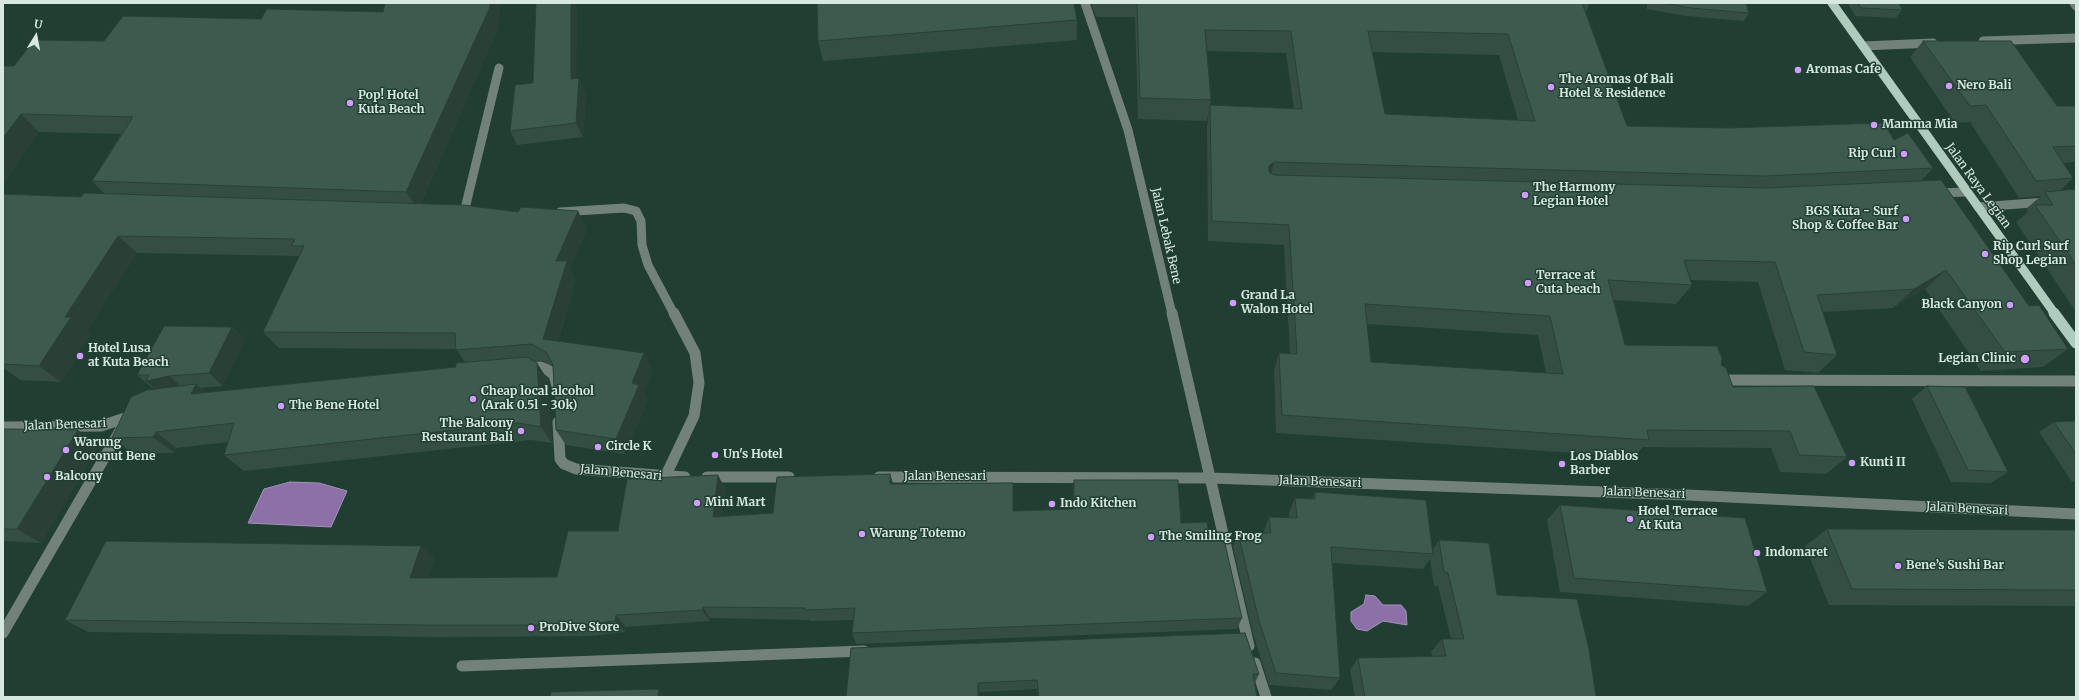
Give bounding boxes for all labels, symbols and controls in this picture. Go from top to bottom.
north arrow [16,16,56,56]
text: U [33,17,44,32]
place label: Aromas Cafe [1806,63,1881,77]
marker: Aromas Cafe [1793,65,1803,75]
place label: The Aromas Of Bali Hotel & Residence [1559,73,1674,101]
place label: Nero Bali [1957,79,2011,93]
marker: Nero Bali [1944,81,1954,91]
marker: The Aromas Of Bali Hotel & Residence [1546,82,1556,92]
place label: Pop! Hotel Kuta Beach [358,89,424,117]
marker: Pop! Hotel Kuta Beach [345,98,355,108]
place label: Mamma Mia [1882,118,1957,132]
marker: Mamma Mia [1869,120,1879,130]
street label: Jalan Raya Legian [1942,141,2014,231]
place label: Rip Curl [1848,147,1896,161]
marker: Rip Curl [1899,149,1909,159]
place label: The Harmony Legian Hotel [1533,181,1615,209]
street label: Jalan Lebak Bene [1148,186,1184,286]
marker: The Harmony Legian Hotel [1520,190,1530,200]
place label: BGS Kuta - Surf Shop & Coffee Bar [1792,205,1898,233]
marker: BGS Kuta - Surf Shop & Coffee Bar [1901,214,1911,224]
place label: Rip Curl Surf Shop Legian [1993,240,2069,268]
marker: Rip Curl Surf Shop Legian [1980,249,1990,259]
place label: Terrace at Cuta beach [1536,269,1601,297]
marker: Terrace at Cuta beach [1523,278,1533,288]
place label: Grand La Walon Hotel [1241,289,1313,317]
marker: Grand La Walon Hotel [1228,298,1238,308]
place label: Black Canyon [1922,298,2002,312]
marker: Black Canyon [2005,300,2015,310]
place label: Hotel Lusa at Kuta Beach [88,342,169,370]
marker: Hotel Lusa at Kuta Beach [75,351,85,361]
place label: Legian Clinic [1938,352,2016,366]
marker: Legian Clinic [2019,353,2031,365]
place label: Cheap local alcohol (Arak 0.5l - 30k) [481,385,594,413]
marker: Cheap local alcohol (Arak 0.5l - 30k) [468,394,478,404]
place label: The Bene Hotel [289,399,379,413]
marker: The Bene Hotel [276,401,286,411]
street label: Jalan Benesari [24,416,106,434]
place label: The Balcony Restaurant Bali [421,417,513,445]
marker: The Balcony Restaurant Bali [516,426,526,436]
place label: Warung Coconut Bene [74,436,155,464]
place label: Circle K [606,440,651,454]
marker: Circle K [593,442,603,452]
marker: Warung Coconut Bene [61,445,71,455]
place label: Un's Hotel [723,448,783,462]
marker: Un's Hotel [710,450,720,460]
place label: Los Diablos Barber [1570,450,1638,478]
place label: Kunti II [1860,456,1906,470]
marker: Kunti II [1847,458,1857,468]
marker: Los Diablos Barber [1557,459,1567,469]
street label: Jalan Benesari [579,462,663,484]
place label: Balcony [55,470,102,484]
street label: Jalan Benesari [904,470,986,484]
marker: Balcony [42,472,52,482]
street label: Jalan Benesari [1279,473,1361,491]
street label: Jalan Benesari [1603,484,1685,502]
place label: Mini Mart [705,496,766,510]
place label: Indo Kitchen [1060,497,1136,511]
marker: Mini Mart [692,498,702,508]
marker: Indo Kitchen [1047,499,1057,509]
street label: Jalan Benesari [1926,500,2008,518]
place label: Hotel Terrace At Kuta [1638,505,1718,533]
marker: Hotel Terrace At Kuta [1625,514,1635,524]
place label: Warung Totemo [870,527,966,541]
marker: Warung Totemo [857,529,867,539]
place label: The Smiling Frog [1159,530,1262,544]
marker: The Smiling Frog [1146,532,1156,542]
place label: Indomaret [1765,546,1828,560]
marker: Indomaret [1752,548,1762,558]
place label: Bene’s Sushi Bar [1906,559,2004,573]
marker: Bene’s Sushi Bar [1893,561,1903,571]
place label: ProDive Store [539,621,619,635]
marker: ProDive Store [526,623,536,633]

